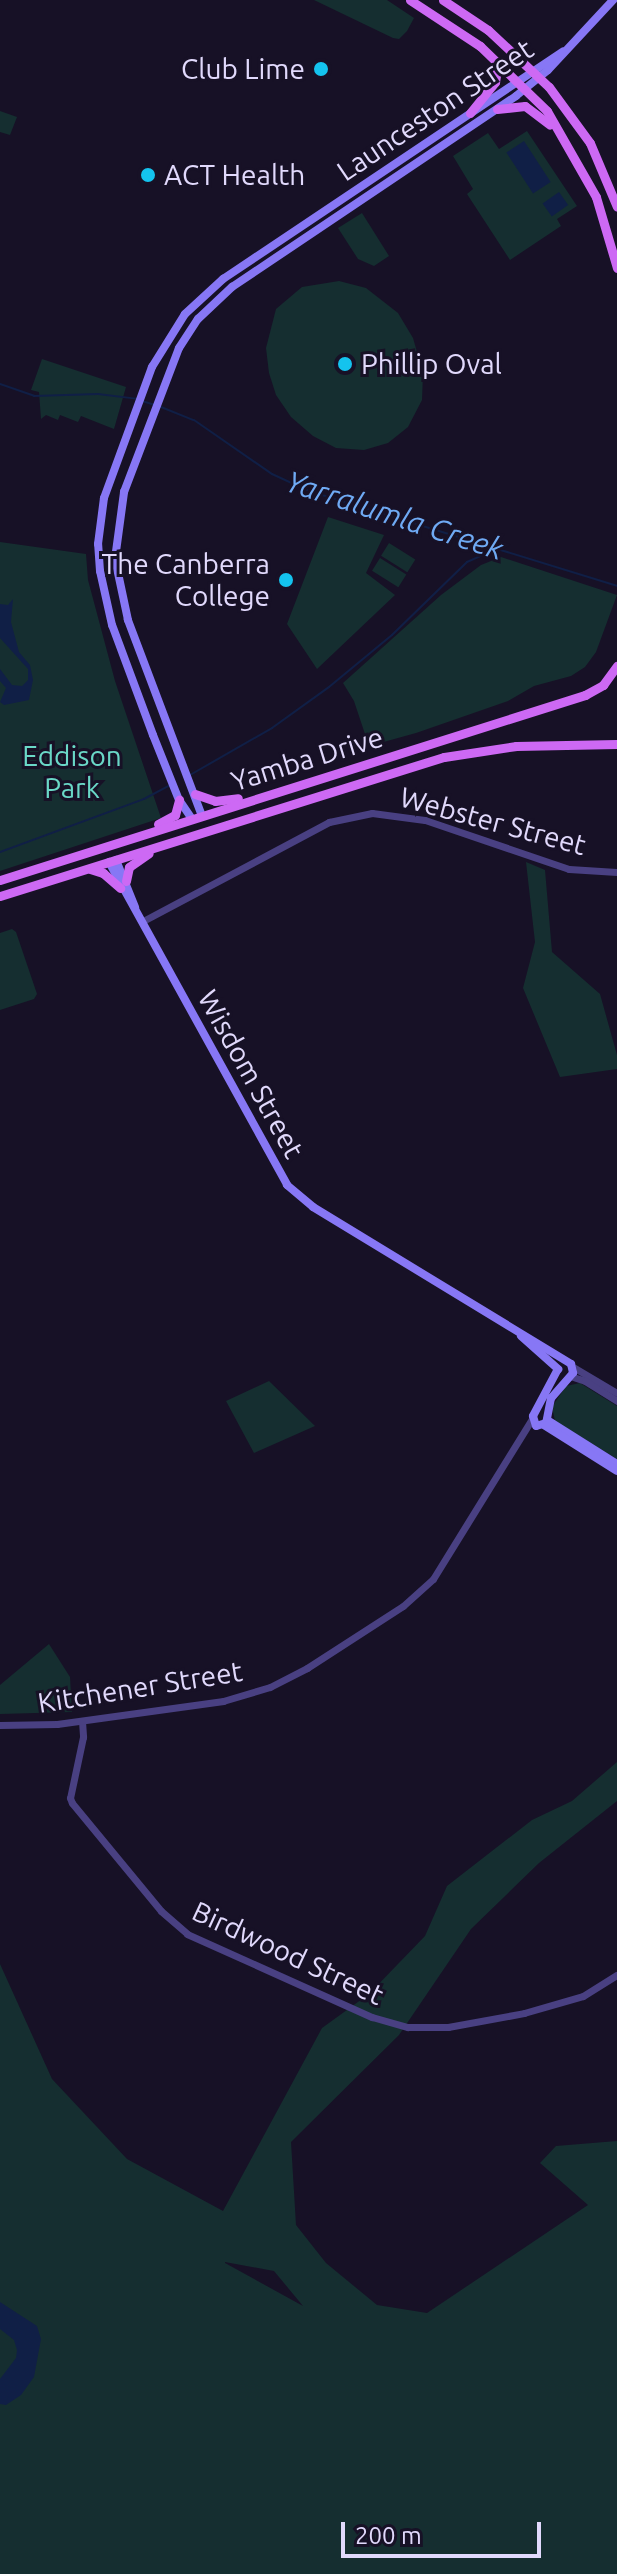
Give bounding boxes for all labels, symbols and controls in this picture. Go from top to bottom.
street label: Launceston Street [331,32,539,188]
place label: Club Lime [181,52,305,86]
marker: Club Lime [312,60,330,78]
place label: ACT Health [164,158,305,192]
marker: ACT Health [139,166,157,184]
place label: Phillip Oval [361,347,502,381]
marker: Phillip Oval [336,355,354,373]
water label: Yarralumla Creek [282,463,508,567]
place label: The Canberra College [102,547,270,613]
marker: The Canberra College [277,571,295,589]
street label: Yamba Drive [227,720,387,798]
park label: Eddison Park [22,739,122,805]
street label: Webster Street [396,780,590,862]
street label: Wisdom Street [191,984,311,1164]
street label: Kitchener Street [35,1654,245,1720]
street label: Birdwood Street [187,1894,389,2012]
scale bar [345,2506,545,2556]
text: 200 m [355,2522,422,2549]

